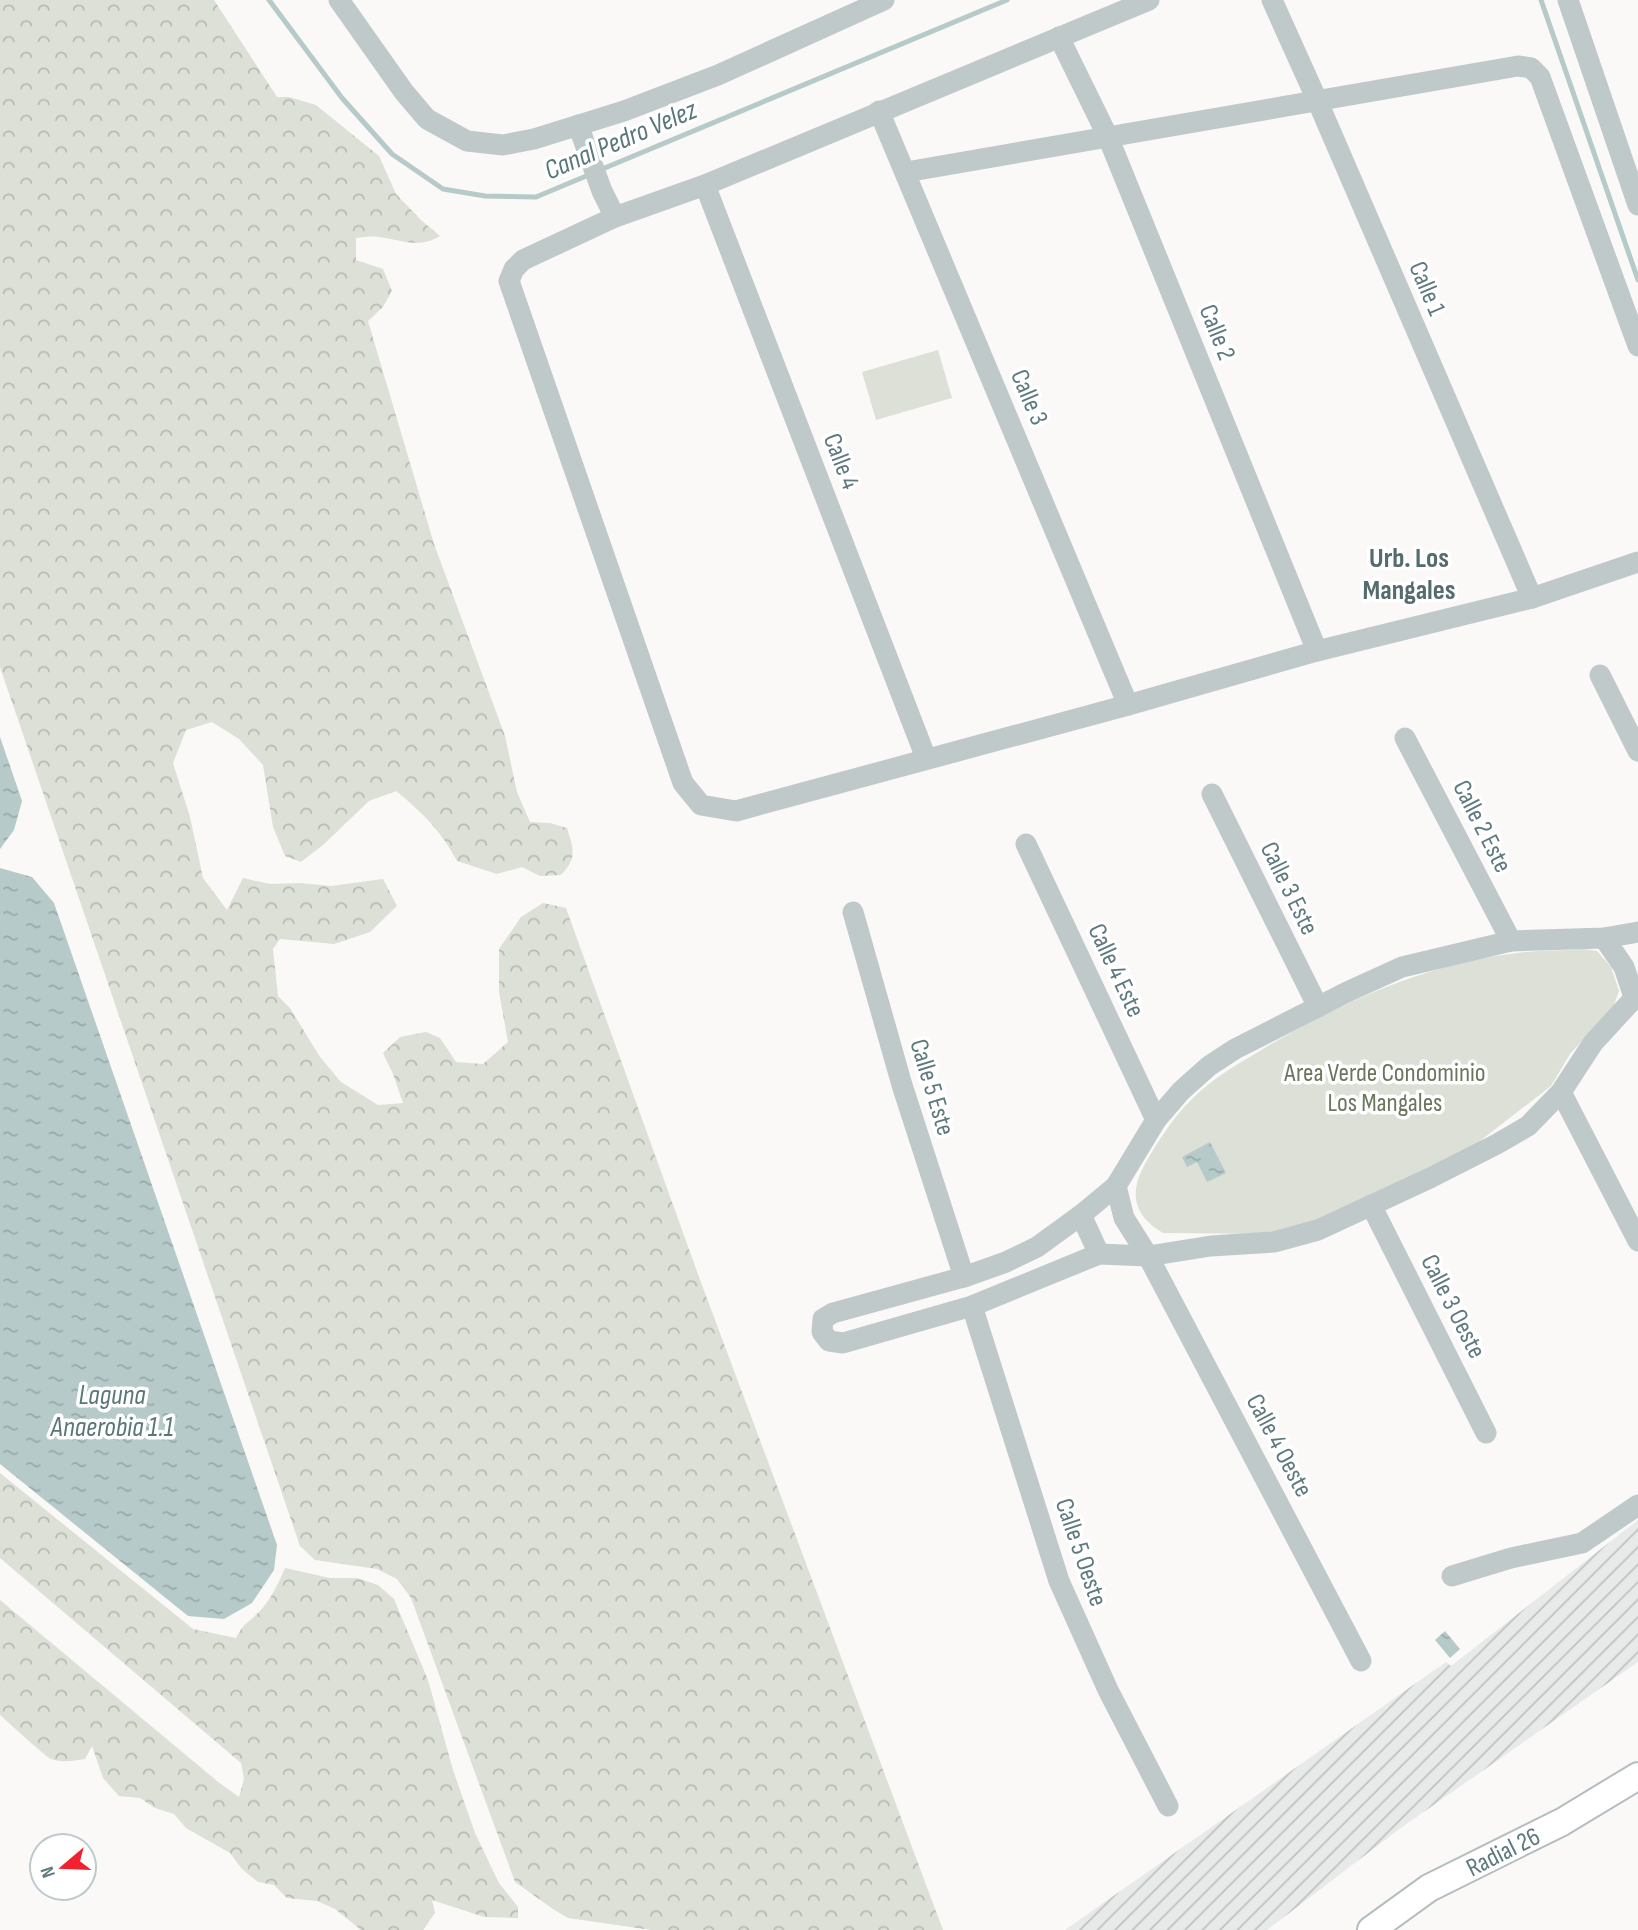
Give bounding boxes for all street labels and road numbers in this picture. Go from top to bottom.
street label: Calle 1 [1401,257,1452,320]
street label: Calle 2 [1192,300,1242,365]
street label: Calle 3 [1003,365,1054,430]
street label: Calle 4 [816,429,865,494]
street label: Calle 2 Este [1445,775,1518,878]
street label: Calle 3 Este [1253,837,1324,940]
street label: Calle 4 Este [1081,919,1151,1022]
street label: Calle 5 Este [902,1035,961,1139]
street label: Calle 3 Oeste [1413,1250,1492,1364]
street label: Calle 4 Oeste [1239,1389,1319,1503]
street label: Calle 5 Oeste [1048,1495,1113,1610]
street label: Radial 26 [1461,1821,1546,1884]

